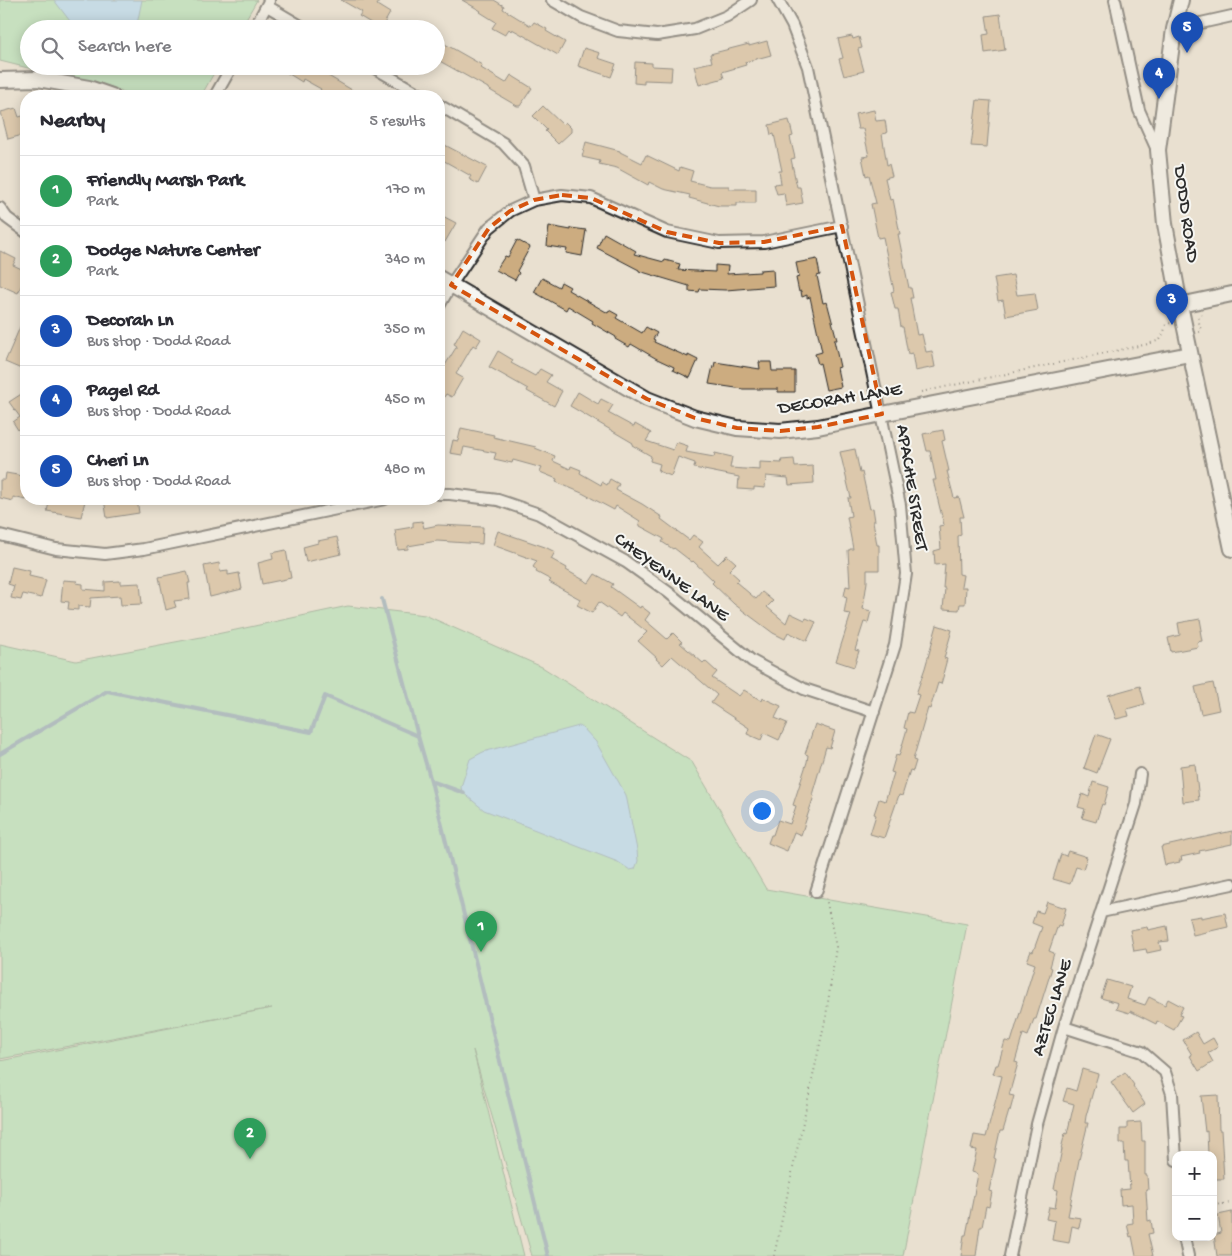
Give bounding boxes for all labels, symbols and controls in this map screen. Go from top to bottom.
pin: 5 [1171,12,1203,53]
search box [20,20,445,75]
icon: search [38,34,66,62]
text: Search here [78,36,172,59]
pin: 4 [1143,58,1175,99]
text: Nearby [40,110,105,135]
text: 5 results [370,113,425,132]
street label: DODD ROAD [1167,162,1203,265]
text: Friendly Marsh Park [87,170,244,193]
text: 1 [53,181,59,200]
text: 170 m [386,181,425,200]
text: Park [87,193,118,212]
text: Dodge Nature Center [87,240,260,263]
text: 2 [52,251,60,270]
text: 340 m [385,251,425,270]
text: Park [87,263,118,282]
pin: 3 [1156,284,1188,325]
text: Decorah Ln [87,310,173,333]
text: 3 [52,321,60,340]
text: 350 m [384,321,425,340]
text: Bus stop · Dodd Road [87,333,230,352]
street label: DECORAH LANE [775,379,905,421]
text: Pagel Rd [87,380,158,403]
text: 4 [52,391,60,410]
text: 450 m [385,391,425,410]
text: Bus stop · Dodd Road [87,403,230,422]
street label: APACHE STREET [890,423,932,553]
text: Cheri Ln [87,450,149,473]
text: 5 [52,461,60,480]
text: 480 m [384,461,425,480]
text: Bus stop · Dodd Road [87,473,230,492]
street label: CHEYENNE LANE [609,528,734,628]
your location [749,798,775,824]
pin: 1 [465,911,497,952]
street label: AZTEC LANE [1027,956,1079,1059]
pin: 2 [234,1118,266,1159]
map controls [1172,1151,1217,1241]
button: + [1172,1151,1217,1196]
button: − [1172,1196,1217,1241]

